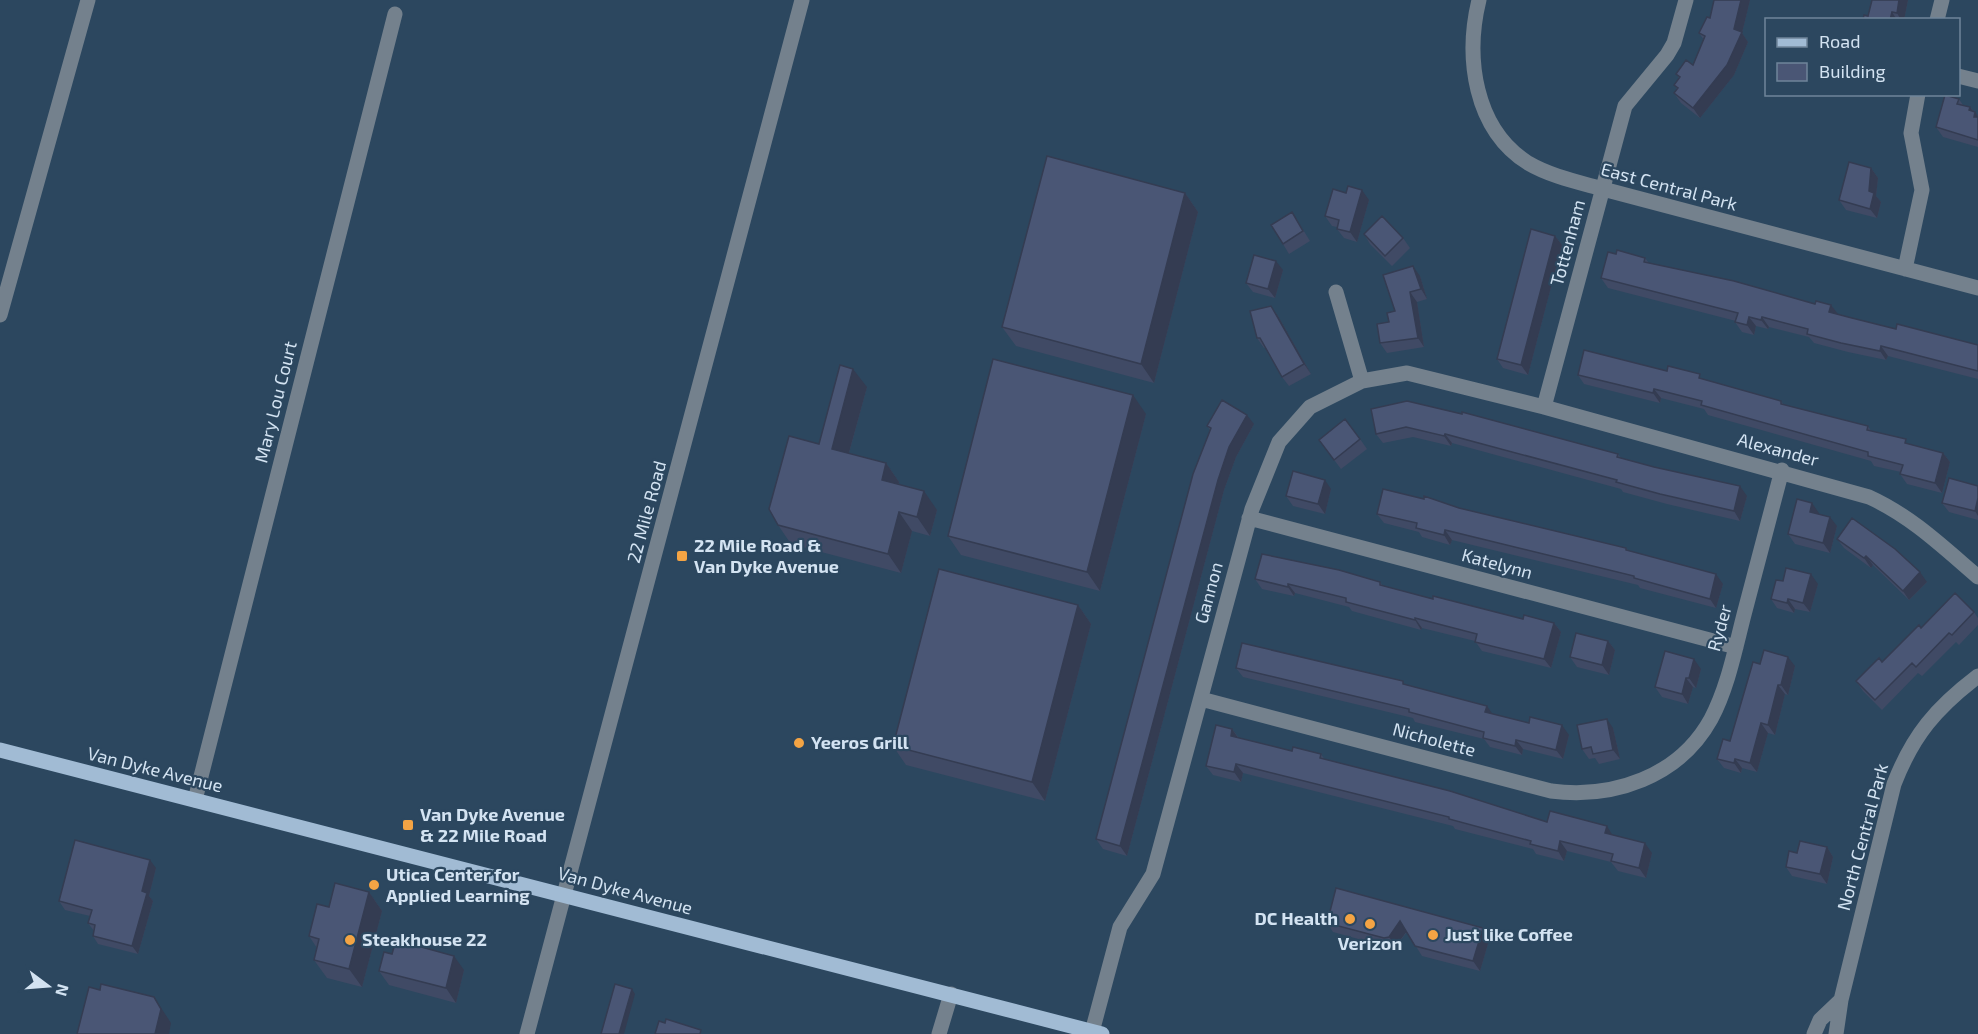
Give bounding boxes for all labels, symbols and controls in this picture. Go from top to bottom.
legend [1765,18,1960,96]
text: Road [1819,30,1860,52]
text: Building [1819,60,1886,82]
street label: East Central Park [1599,157,1740,215]
street label: Tottenham [1545,197,1589,288]
street label: Mary Lou Court [249,339,301,465]
street label: Alexander [1735,428,1821,470]
street label: 22 Mile Road [622,458,670,565]
place label: 22 Mile Road & Van Dyke Avenue [694,534,839,577]
street label: Katelynn [1459,543,1535,583]
marker: 22 Mile Road & Van Dyke Avenue [675,549,689,563]
street label: Gannon [1189,560,1227,626]
street label: Ryder [1702,602,1736,654]
street label: Nicholette [1390,717,1478,761]
place label: Yeeros Grill [811,731,909,753]
marker: Yeeros Grill [792,736,806,750]
street label: Van Dyke Avenue [85,742,225,796]
street label: North Central Park [1832,761,1892,913]
place label: Van Dyke Avenue & 22 Mile Road [420,803,565,846]
marker: Van Dyke Avenue & 22 Mile Road [401,818,415,832]
street label: Van Dyke Avenue [555,861,695,919]
place label: Utica Center for Applied Learning [386,863,530,906]
marker: Utica Center for Applied Learning [367,878,381,892]
place label: DC Health [1255,907,1338,929]
marker: DC Health [1343,912,1357,926]
marker: Verizon [1363,917,1377,931]
place label: Just like Coffee [1445,923,1573,945]
place label: Steakhouse 22 [362,928,487,950]
marker: Just like Coffee [1426,928,1440,942]
place label: Verizon [1338,932,1402,954]
marker: Steakhouse 22 [343,933,357,947]
north arrow [18,956,78,1016]
text: N [52,982,74,998]

